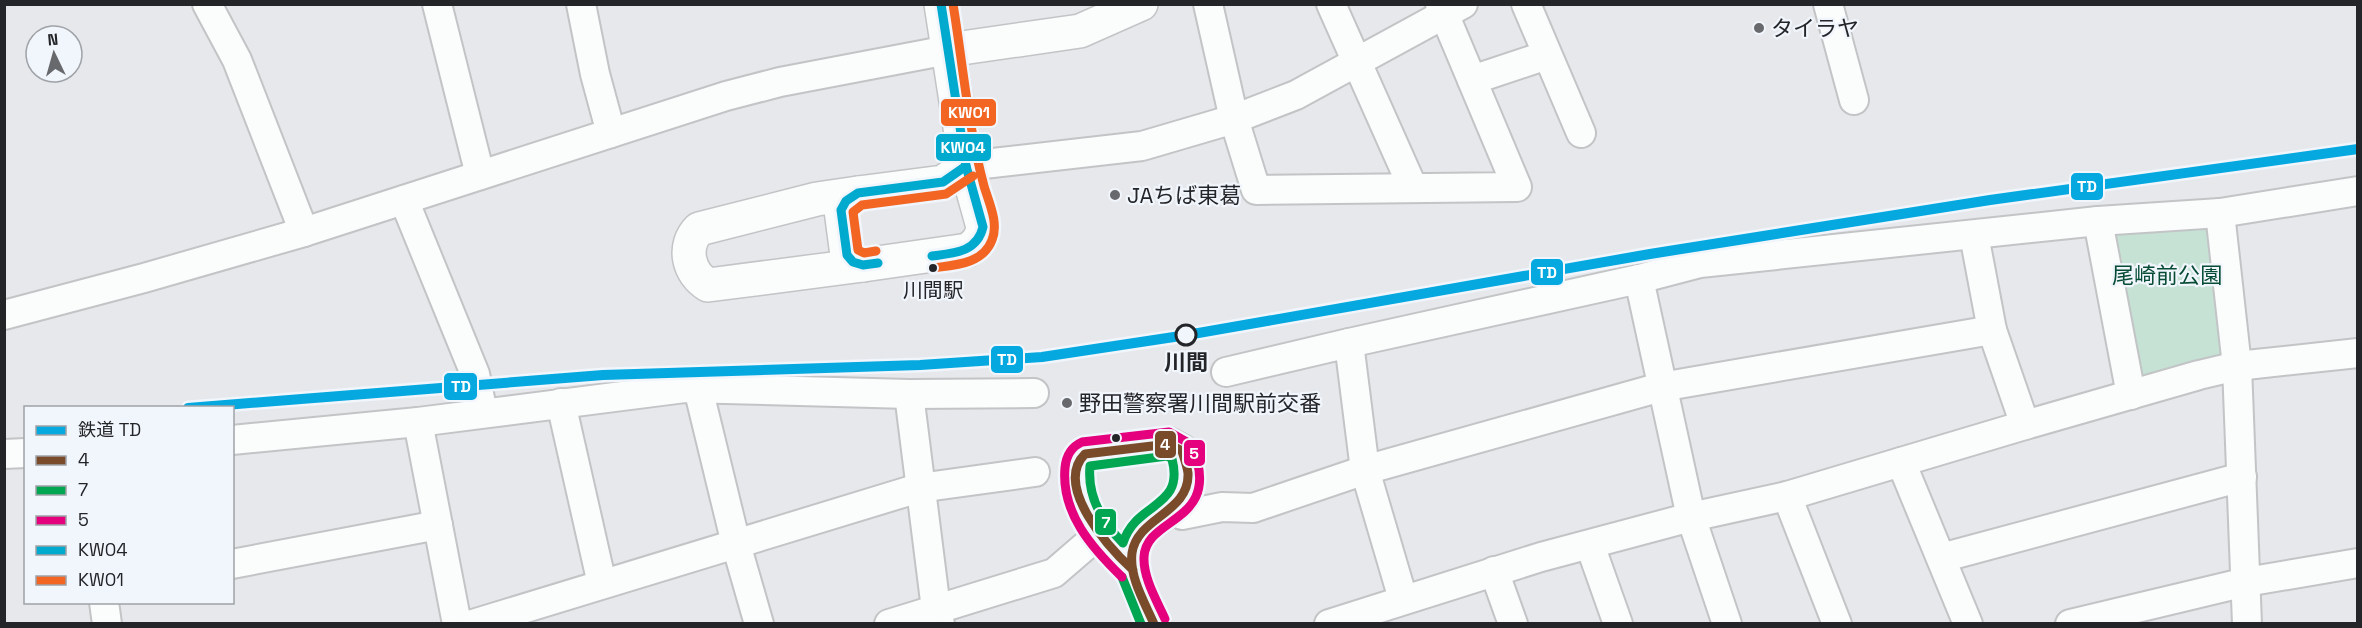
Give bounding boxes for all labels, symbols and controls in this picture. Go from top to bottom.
place label: タイラヤ [1771,14,1859,42]
marker: タイラヤ [1752,21,1766,35]
north arrow [24,24,84,84]
text: N [46,29,59,50]
line badge: KW01 [940,98,997,127]
text: KW01 [948,102,990,123]
line badge: KW04 [935,133,992,162]
text: KW04 [941,137,985,158]
line badge: TD [2070,172,2104,201]
text: TD [2077,176,2097,197]
place label: JAちば東葛 [1127,181,1241,209]
marker: JAちば東葛 [1108,188,1122,202]
line badge: TD [1530,258,1564,286]
park label: 尾崎前公園 [2112,261,2222,289]
marker: 川間駅 [927,262,939,274]
text: TD [1537,262,1557,283]
place label: 川間駅 [903,277,963,303]
marker: 川間 [1175,324,1197,346]
line badge: TD [990,345,1024,374]
place label: 川間 [1164,348,1208,376]
text: TD [997,349,1017,370]
line badge: TD [443,372,478,401]
text: TD [451,376,471,397]
place label: 野田警察署川間駅前交番 [1079,389,1321,417]
marker: 野田警察署川間駅前交番 [1060,396,1074,410]
legend [24,406,234,604]
text: 鉄道 TD [78,418,141,441]
line badge: 4 [1154,430,1177,459]
unlabelled marker [1110,432,1122,444]
text: 4 [1160,434,1170,455]
line badge: 5 [1183,439,1206,467]
text: 5 [1189,443,1199,464]
text: 4 [78,448,89,471]
text: 7 [78,478,88,501]
text: 5 [78,508,89,531]
line badge: 7 [1094,508,1117,536]
text: 7 [1102,512,1111,533]
text: KW04 [78,538,128,561]
text: KW01 [78,568,124,591]

